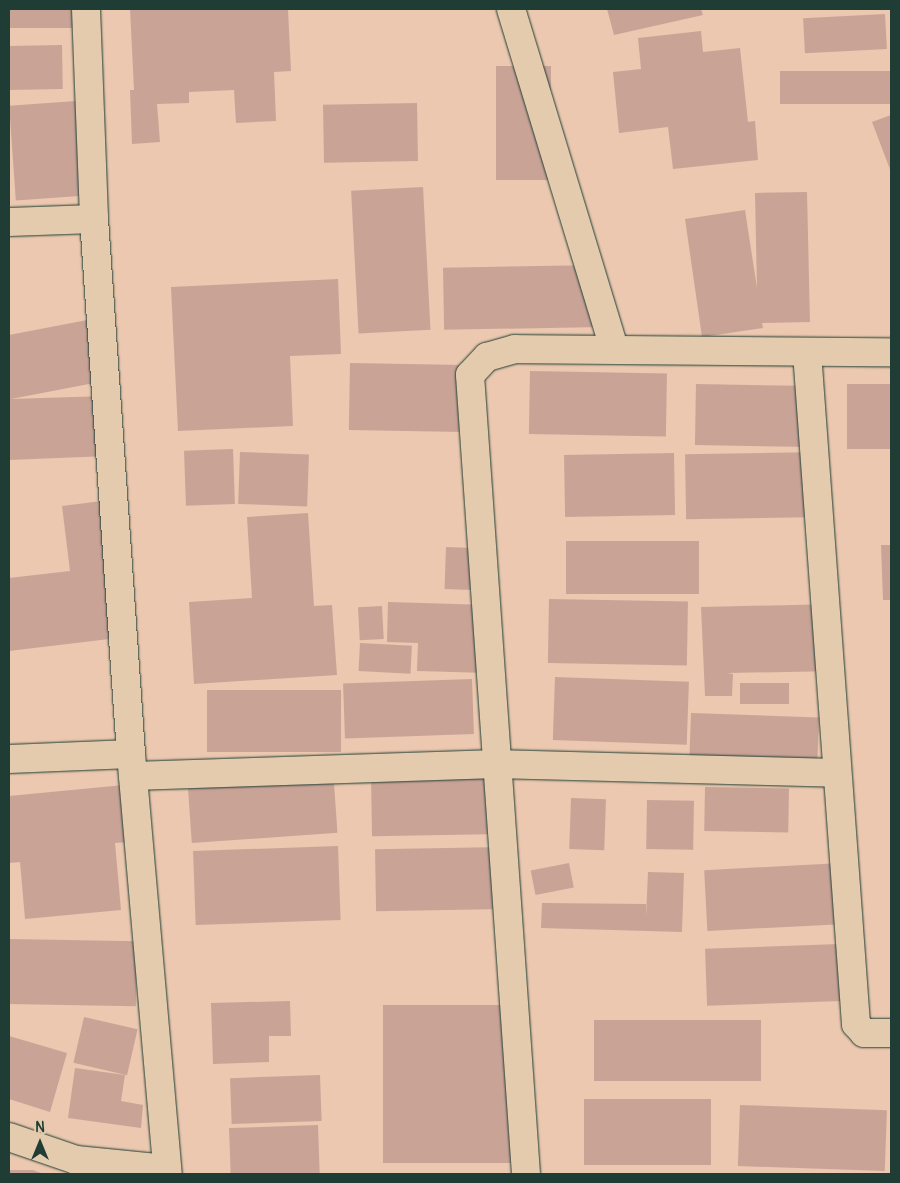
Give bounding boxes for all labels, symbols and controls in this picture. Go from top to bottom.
north arrow [15,1118,65,1168]
text: N [35,1119,45,1136]

